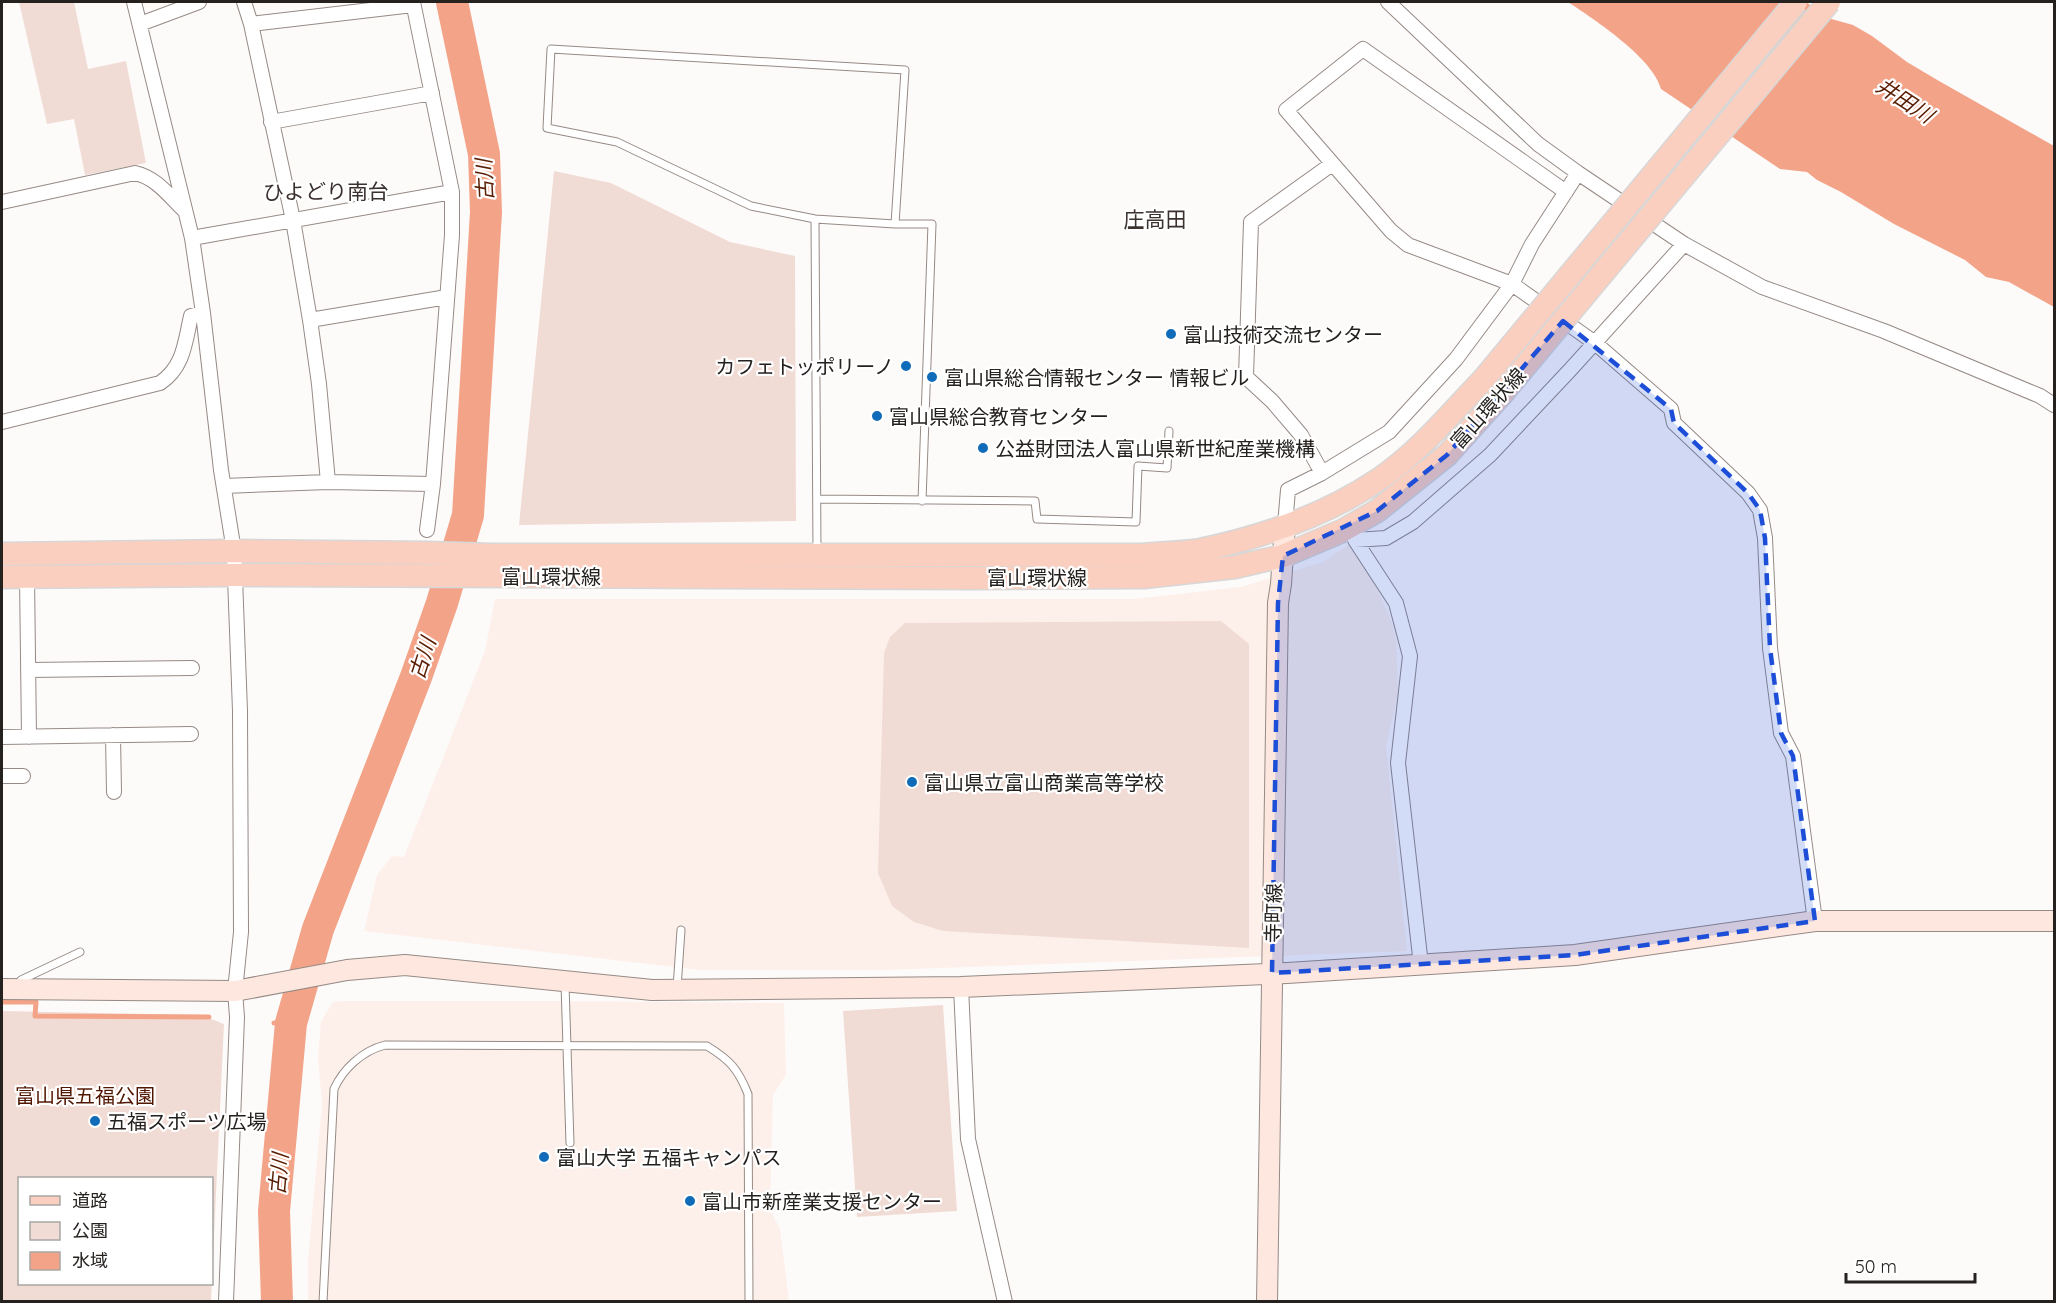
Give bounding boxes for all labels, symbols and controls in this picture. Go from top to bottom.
water label: 井田川 [1872,72,1940,129]
water label: 古川 [470,156,498,202]
district label: ひよどり南台 [263,178,389,204]
district label: 庄高田 [1124,206,1187,232]
place label: 富山技術交流センター [1183,322,1383,347]
marker: 富山技術交流センター [1164,327,1178,341]
place label: カフェトッポリーノ [715,354,894,379]
marker: カフェトッポリーノ [899,359,913,373]
street label: 富山環状線 [1445,362,1531,454]
place label: 富山県総合情報センター 情報ビル [944,365,1249,390]
marker: 富山県総合情報センター 情報ビル [925,370,939,384]
place label: 富山県総合教育センター [889,404,1109,429]
marker: 富山県総合教育センター [870,409,884,423]
place label: 公益財団法人富山県新世紀産業機構 [995,436,1315,461]
marker: 公益財団法人富山県新世紀産業機構 [976,441,990,455]
street label: 富山環状線 [501,564,601,589]
street label: 富山環状線 [987,565,1087,590]
water label: 古川 [403,632,441,682]
place label: 富山県立富山商業高等学校 [924,770,1164,795]
marker: 富山県立富山商業高等学校 [905,775,919,789]
street label: 寺町線 [1260,883,1286,943]
park label: 富山県五福公園 [15,1083,155,1108]
place label: 五福スポーツ広場 [107,1109,267,1134]
marker: 五福スポーツ広場 [88,1114,102,1128]
place label: 富山大学 五福キャンパス [556,1145,781,1170]
water label: 古川 [263,1150,293,1196]
marker: 富山大学 五福キャンパス [537,1150,551,1164]
legend [18,1177,213,1285]
text: 道路 [72,1189,108,1212]
place label: 富山市新産業支援センター [702,1189,942,1214]
marker: 富山市新産業支援センター [683,1194,697,1208]
text: 公園 [72,1219,108,1242]
scale bar [1846,1246,1975,1284]
text: 水域 [72,1249,108,1272]
text: 50 m [1855,1255,1897,1278]

